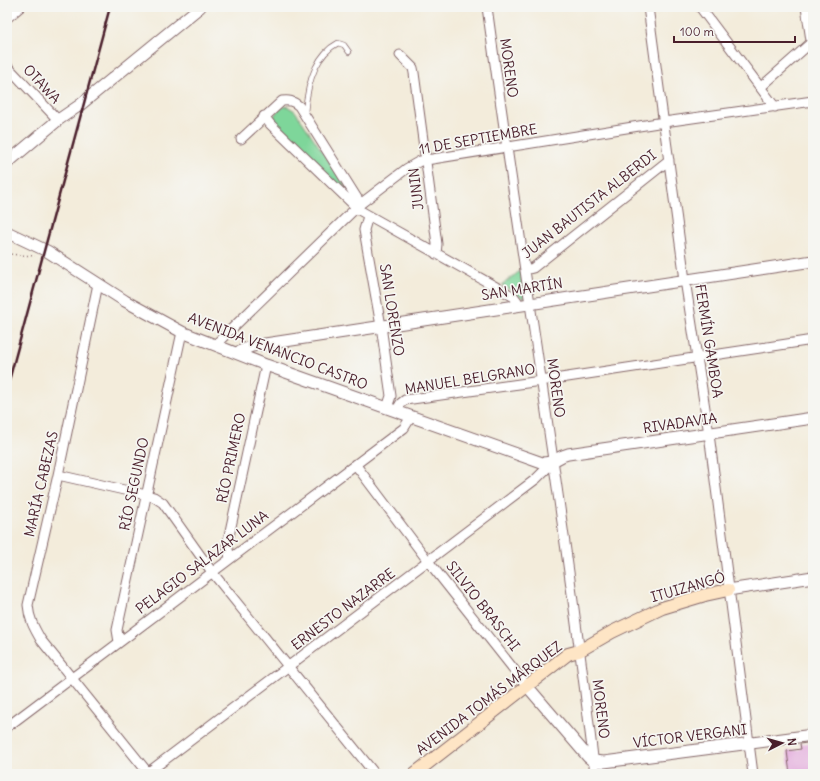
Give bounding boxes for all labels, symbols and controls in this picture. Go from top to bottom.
scale bar [674,18,795,44]
text: 100 m [680,24,714,39]
street label: MORENO [496,37,522,99]
street label: OTAWA [19,61,65,107]
street label: 11 DE SEPTIEMBRE [417,120,539,158]
street label: JUAN BAUTISTA ALBERDI [518,146,660,262]
street label: JUNIN [404,167,428,211]
street label: SAN LORENZO [376,263,408,358]
street label: SAN MARTÍN [480,274,564,304]
street label: FERMÍN GAMBOA [691,283,727,399]
street label: AVENIDA VENANCIO CASTRO [186,308,371,394]
street label: MORENO [543,357,569,419]
street label: MANUEL BELGRANO [404,360,537,398]
street label: RIVADAVIA [642,409,718,437]
street label: RÍO PRIMERO [213,411,249,505]
street label: MARÍA CABEZAS [20,429,62,539]
street label: RÍO SEGUNDO [115,436,153,532]
street label: PELAGIO SALAZAR LUNA [132,506,272,618]
street label: SILVIO BRASCHI [442,557,524,655]
street label: ERNESTO NAZARRE [287,564,399,654]
street label: ITUIZANGÓ [649,568,727,606]
street label: AVENIDA TOMÁS MÁRQUEZ [412,637,566,759]
street label: MORENO [588,678,614,740]
street label: VÍCTOR VERGANI [632,720,748,752]
north arrow [762,723,802,763]
text: N [785,737,799,746]

